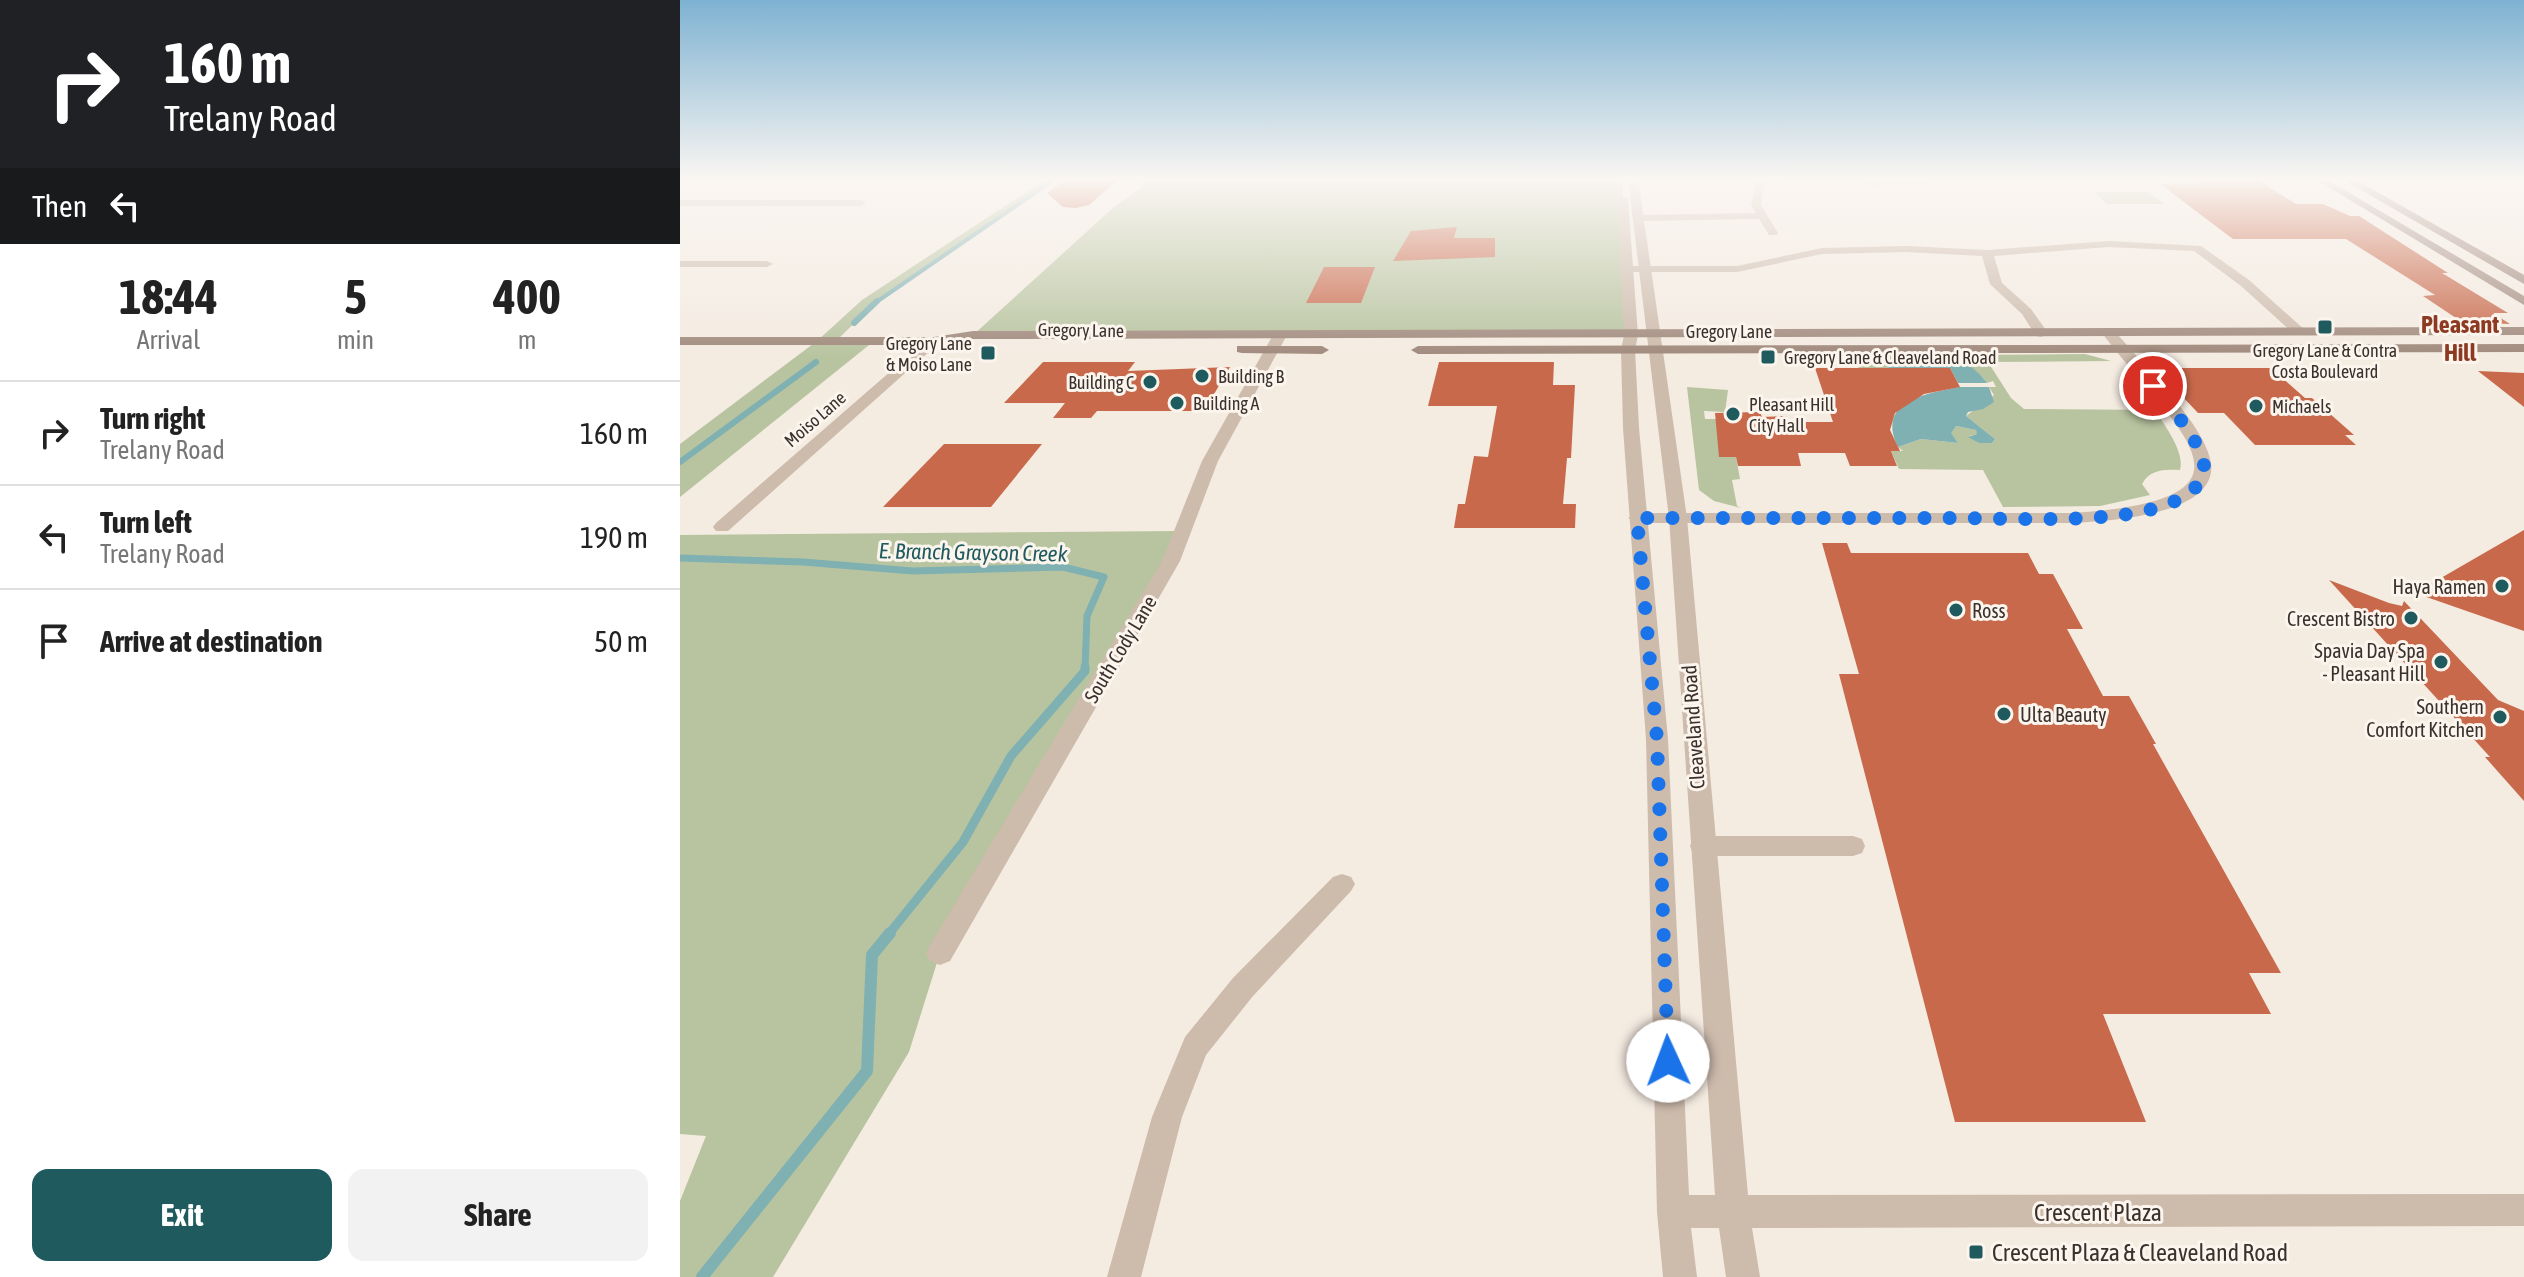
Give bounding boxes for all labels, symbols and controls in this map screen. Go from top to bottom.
text: 160 m [164,31,291,95]
icon: right [32,32,136,136]
text: Trelany Road [164,97,337,139]
icon: left [103,184,147,228]
text: Then [32,189,87,223]
text: 18:44 [119,269,218,324]
text: 5 [344,269,367,324]
text: 400 [493,269,561,324]
district label: Pleasant Hill [2421,311,2499,366]
marker: Gregory Lane & Contra Costa Boulevard [2316,318,2334,336]
street label: Gregory Lane [1038,319,1124,341]
street label: Gregory Lane [1686,321,1772,342]
text: Arrival [137,325,200,355]
text: min [337,325,374,355]
text: m [518,325,536,355]
place label: Gregory Lane & Moiso Lane [886,333,972,375]
place label: Gregory Lane & Contra Costa Boulevard [2253,340,2397,382]
marker: Gregory Lane & Moiso Lane [979,344,997,362]
place label: Gregory Lane & Cleaveland Road [1784,347,1996,368]
marker: Gregory Lane & Cleaveland Road [1759,348,1777,366]
pin [2119,352,2187,420]
icon: arrive [2131,364,2175,408]
place label: Building B [1218,366,1285,387]
marker: Building B [1193,367,1211,385]
place label: Building C [1068,372,1134,393]
marker: Building C [1141,373,1159,391]
street label: Moiso Lane [780,387,850,451]
place label: Building A [1193,393,1260,414]
marker: Building A [1168,394,1186,412]
place label: Pleasant Hill City Hall [1749,394,1834,436]
place label: Michaels [2272,396,2331,417]
marker: Michaels [2247,397,2265,415]
text: Turn right [100,401,206,435]
marker: Pleasant Hill City Hall [1724,405,1742,423]
icon: right [32,411,76,455]
text: 160 m [580,416,648,450]
text: Trelany Road [100,435,225,465]
text: Turn left [100,505,192,539]
icon: left [32,515,76,559]
text: 190 m [580,520,648,554]
water label: E. Branch Grayson Creek [878,537,1068,567]
text: Trelany Road [100,539,225,569]
place label: Haya Ramen [2393,575,2486,598]
marker: Haya Ramen [2493,577,2511,595]
street label: South Cody Lane [1079,591,1161,707]
place label: Ross [1972,599,2006,622]
marker: Ross [1947,601,1965,619]
place label: Crescent Bistro [2287,607,2395,630]
marker: Crescent Bistro [2402,609,2420,627]
icon: arrive [32,619,76,663]
text: Arrive at destination [100,624,322,658]
text: 50 m [594,624,648,658]
place label: Spavia Day Spa - Pleasant Hill [2314,639,2426,685]
marker: Spavia Day Spa - Pleasant Hill [2432,653,2450,671]
street label: Cleaveland Road [1677,664,1709,790]
place label: Southern Comfort Kitchen [2366,695,2484,741]
place label: Ulta Beauty [2020,703,2106,726]
marker: Ulta Beauty [1995,705,2013,723]
marker: Southern Comfort Kitchen [2491,708,2509,726]
position arrow [1626,1019,1710,1103]
button: Exit [32,1169,332,1261]
button: Share [348,1169,648,1261]
street label: Crescent Plaza [2034,1199,2162,1226]
place label: Crescent Plaza & Cleaveland Road [1992,1239,2288,1266]
marker: Crescent Plaza & Cleaveland Road [1967,1243,1985,1261]

